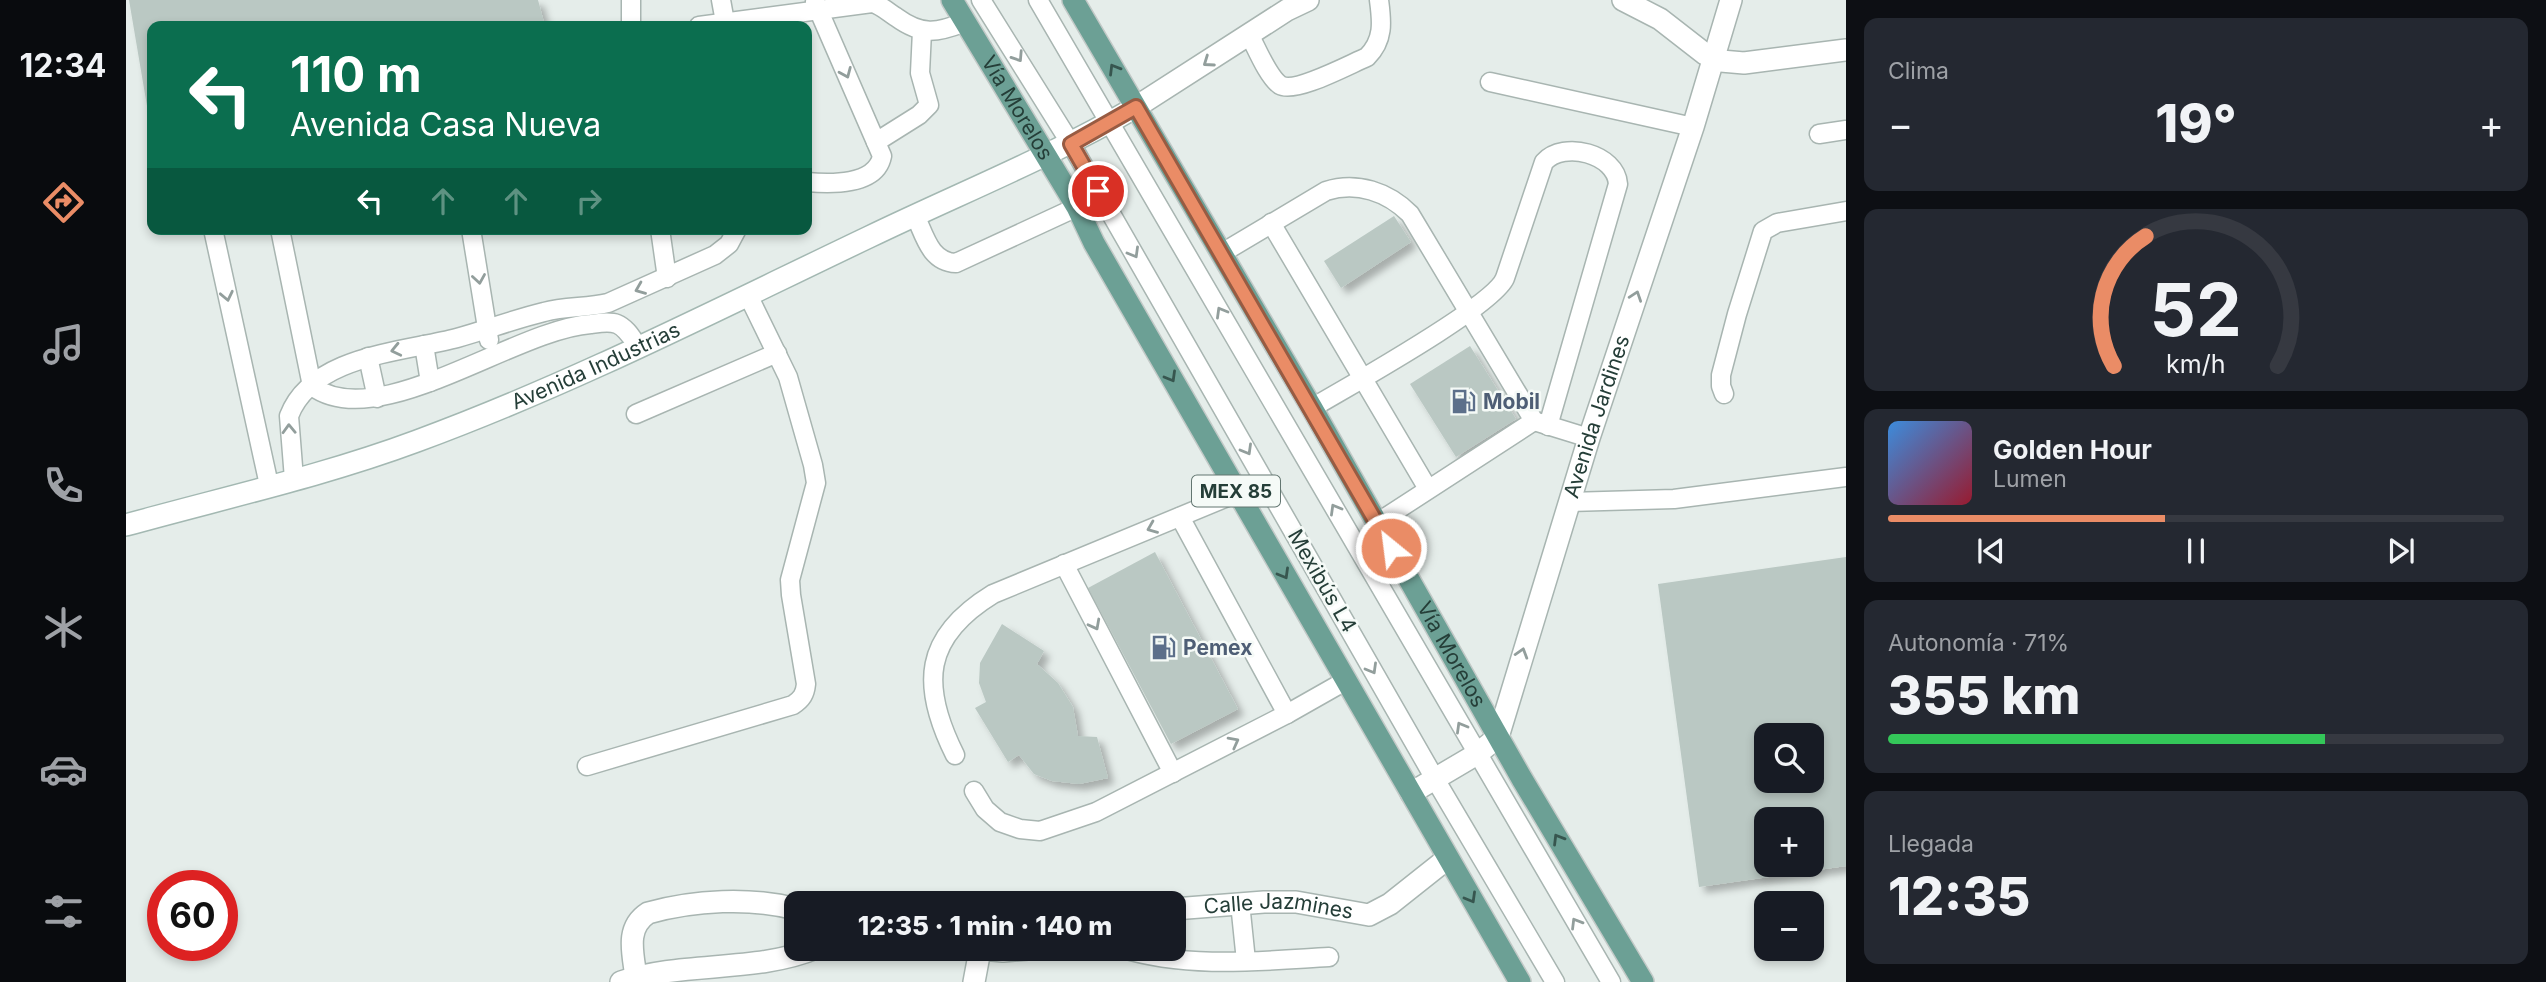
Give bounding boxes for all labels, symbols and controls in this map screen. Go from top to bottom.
text: 110 m [290,45,422,104]
text: 12:34 [20,46,106,85]
icon: left [175,49,266,140]
one-way arrow [1010,49,1022,62]
street label: Vía Morelos [976,51,1059,164]
one-way arrow [1203,54,1216,66]
text: Clima [1888,57,1949,85]
one-way arrow [1109,64,1122,77]
one-way arrow [838,66,852,78]
text: 19° [2155,92,2237,155]
text: − [1888,101,1913,147]
text: + [2479,101,2504,147]
text: Avenida Casa Nueva [290,105,601,144]
pin [1068,161,1128,221]
icon: arrive [1079,172,1117,210]
icon: directions [39,178,88,227]
icon: left [351,182,389,220]
icon: ahead [424,182,462,220]
icon: ahead [497,182,535,220]
icon: right [570,182,608,220]
one-way arrow [1126,246,1139,258]
text: 52 [2150,265,2242,354]
one-way arrow [471,273,486,285]
one-way arrow [634,280,646,294]
one-way arrow [219,290,234,302]
one-way arrow [1628,291,1642,303]
one-way arrow [1216,307,1229,319]
street label: Avenida Industrias [508,317,684,414]
icon: music [39,320,88,369]
street label: Avenida Jardines [1558,332,1635,501]
one-way arrow [390,342,402,356]
text: km/h [2166,349,2226,379]
one-way arrow [1163,369,1176,382]
fuel station icon: Mobil [1449,388,1477,416]
place label: Mobil [1483,389,1540,414]
one-way arrow [282,423,297,434]
text: Golden Hour [1993,434,2152,465]
one-way arrow [1239,443,1252,456]
icon: phone [39,461,88,510]
text: Lumen [1993,465,2067,493]
road number: MEX 85 [1192,476,1280,506]
one-way arrow [1331,503,1344,516]
position arrow [1354,511,1428,585]
one-way arrow [1146,520,1158,534]
street label: Mexibús L4 [1283,525,1362,637]
icon: previous [1972,532,2010,570]
icon: pause [2177,532,2215,570]
icon: next [2382,532,2420,570]
one-way arrow [1276,566,1289,579]
street label: Vía Morelos [1412,597,1492,711]
icon: climate [39,603,88,652]
one-way arrow [1087,617,1101,630]
text: Autonomía · 71% [1888,629,2069,657]
fuel station icon: Pemex [1149,634,1177,662]
place label: Pemex [1183,635,1252,660]
one-way arrow [1514,647,1529,659]
one-way arrow [1364,662,1377,674]
text: 355 km [1888,664,2080,727]
one-way arrow [1456,721,1469,734]
map controls [1754,723,1824,961]
button: search [1754,723,1824,793]
one-way arrow [1227,736,1239,750]
icon: car [39,745,88,794]
button: + [1754,807,1824,877]
text: Llegada [1888,830,1974,858]
one-way arrow [1553,834,1566,847]
text: 12:35 [1888,865,2031,928]
speed limit sign: 60 [147,870,238,961]
icon: filters [39,887,88,936]
street label: Calle Jazmines [1203,889,1355,924]
one-way arrow [1463,891,1476,904]
button: − [1754,891,1824,961]
text: 12:35 · 1 min · 140 m [858,910,1112,941]
one-way arrow [1571,918,1584,931]

